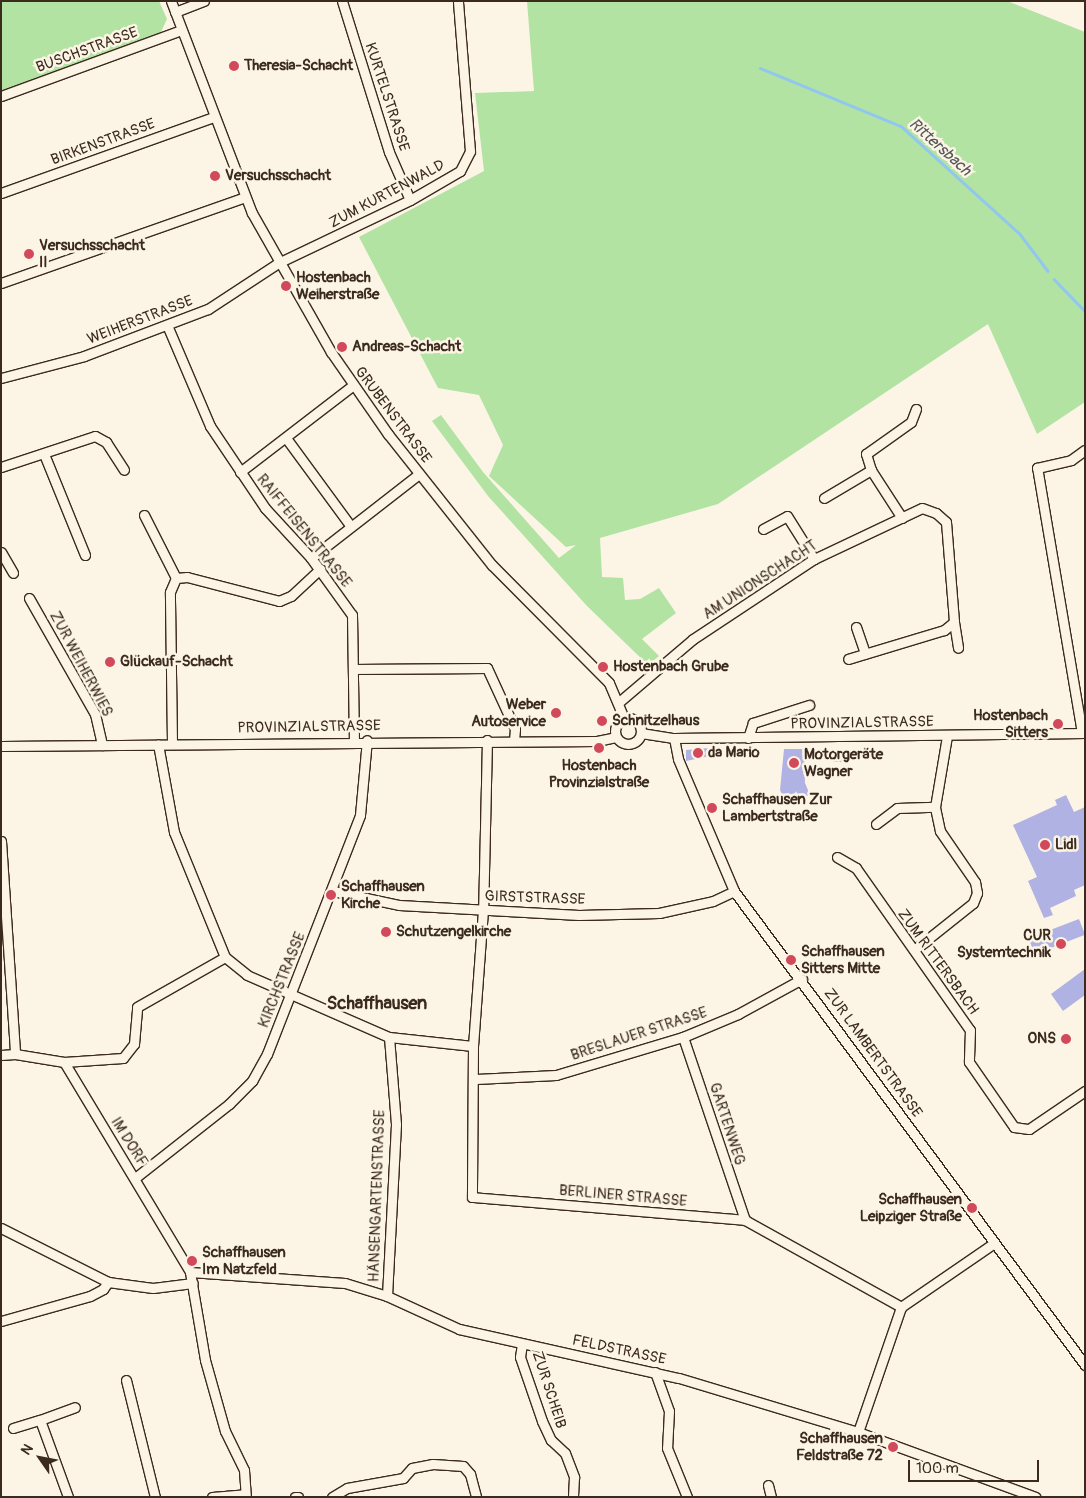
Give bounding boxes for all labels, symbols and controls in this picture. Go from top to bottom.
street label: BUSCHSTRASSE [34,23,140,77]
street label: KURTELSTRASSE [361,40,413,154]
place label: Theresia-Schacht [244,57,353,75]
marker: Theresia-Schacht [228,60,240,72]
water label: Rittersbach [905,114,975,180]
street label: BIRKENSTRASSE [48,115,158,169]
street label: ZUM KURTENWALD [326,156,448,232]
place label: Versuchsschacht [225,167,331,185]
marker: Versuchsschacht [209,170,221,182]
place label: Versuchsschacht II [39,236,145,271]
marker: Versuchsschacht II [23,248,35,260]
place label: Hostenbach Weiherstraße [296,268,379,303]
marker: Hostenbach Weiherstraße [280,280,292,292]
street label: WEIHERSTRASSE [85,292,195,348]
place label: Andreas-Schacht [352,338,461,356]
marker: Andreas-Schacht [336,341,348,353]
street label: GRUBENSTRASSE [351,363,435,467]
street label: RAIFFEISENSTRASSE [253,471,355,591]
street label: AM UNIONSCHACHT [700,536,820,624]
street label: ZUR WEIHERWIES [46,608,116,720]
place label: Glückauf-Schacht [120,653,233,671]
marker: Glückauf-Schacht [104,656,116,668]
place label: Hostenbach Grube [613,658,729,676]
marker: Hostenbach Grube [597,661,609,673]
place label: Weber Autoservice [471,695,546,730]
place label: Hostenbach Sitters [973,706,1048,741]
marker: Weber Autoservice [550,707,562,719]
place label: Schnitzelhaus [612,712,699,730]
street label: PROVINZIALSTRASSE [790,713,934,733]
marker: Schnitzelhaus [596,715,608,727]
street label: PROVINZIALSTRASSE [237,717,381,737]
marker: Hostenbach Sitters [1052,718,1064,730]
marker: Hostenbach Provinzialstraße [593,742,605,754]
place label: da Mario [708,744,759,762]
place label: Motorgeräte Wagner [804,745,883,780]
marker: da Mario [692,747,704,759]
place label: Hostenbach Provinzialstraße [549,756,649,791]
marker: Motorgeräte Wagner [788,757,800,769]
place label: Schaffhausen Zur Lambertstraße [722,790,832,825]
marker: Schaffhausen Zur Lambertstraße [706,802,718,814]
place label: Lidl [1055,836,1077,854]
marker: Lidl [1039,839,1051,851]
place label: Schaffhausen Kirche [341,877,425,912]
street label: GIRSTSTRASSE [484,887,586,909]
marker: Schaffhausen Kirche [325,889,337,901]
street label: ZUM RITTERSBACH [894,906,982,1018]
place label: Schutzengelkirche [396,923,511,941]
marker: Schutzengelkirche [380,926,392,938]
place label: CUR Systemtechnik [957,926,1051,961]
street label: KIRCHSTRASSE [255,930,309,1030]
marker: CUR Systemtechnik [1055,938,1067,950]
place label: Schaffhausen Sitters Mitte [801,942,885,977]
marker: Schaffhausen Sitters Mitte [785,954,797,966]
street label: ZUR LAMBERTSTRASSE [820,985,926,1121]
district label: Schaffhausen [327,993,427,1015]
street label: BRESLAUER STRASSE [569,1003,709,1065]
place label: ONS [1028,1030,1056,1048]
marker: ONS [1060,1033,1072,1045]
street label: GARTENWEG [705,1081,749,1167]
street label: HÄNSENGARTENSTRASSE [365,1110,389,1282]
street label: IM DORF [107,1114,151,1170]
street label: BERLINER STRASSE [558,1181,688,1211]
place label: Schaffhausen Leipziger Straße [860,1190,962,1225]
marker: Schaffhausen Leipziger Straße [966,1202,978,1214]
place label: Schaffhausen Im Natzfeld [202,1243,286,1278]
marker: Schaffhausen Im Natzfeld [186,1255,198,1267]
street label: FELDSTRASSE [570,1331,668,1369]
street label: ZUR SCHEIB [528,1349,570,1431]
place label: Schaffhausen Feldstraße 72 [796,1429,883,1464]
north arrow [15,1433,65,1483]
text: N [17,1441,37,1458]
marker: Schaffhausen Feldstraße 72 [887,1441,899,1453]
scale bar [911,1450,1042,1482]
text: 100 m [916,1459,959,1478]

